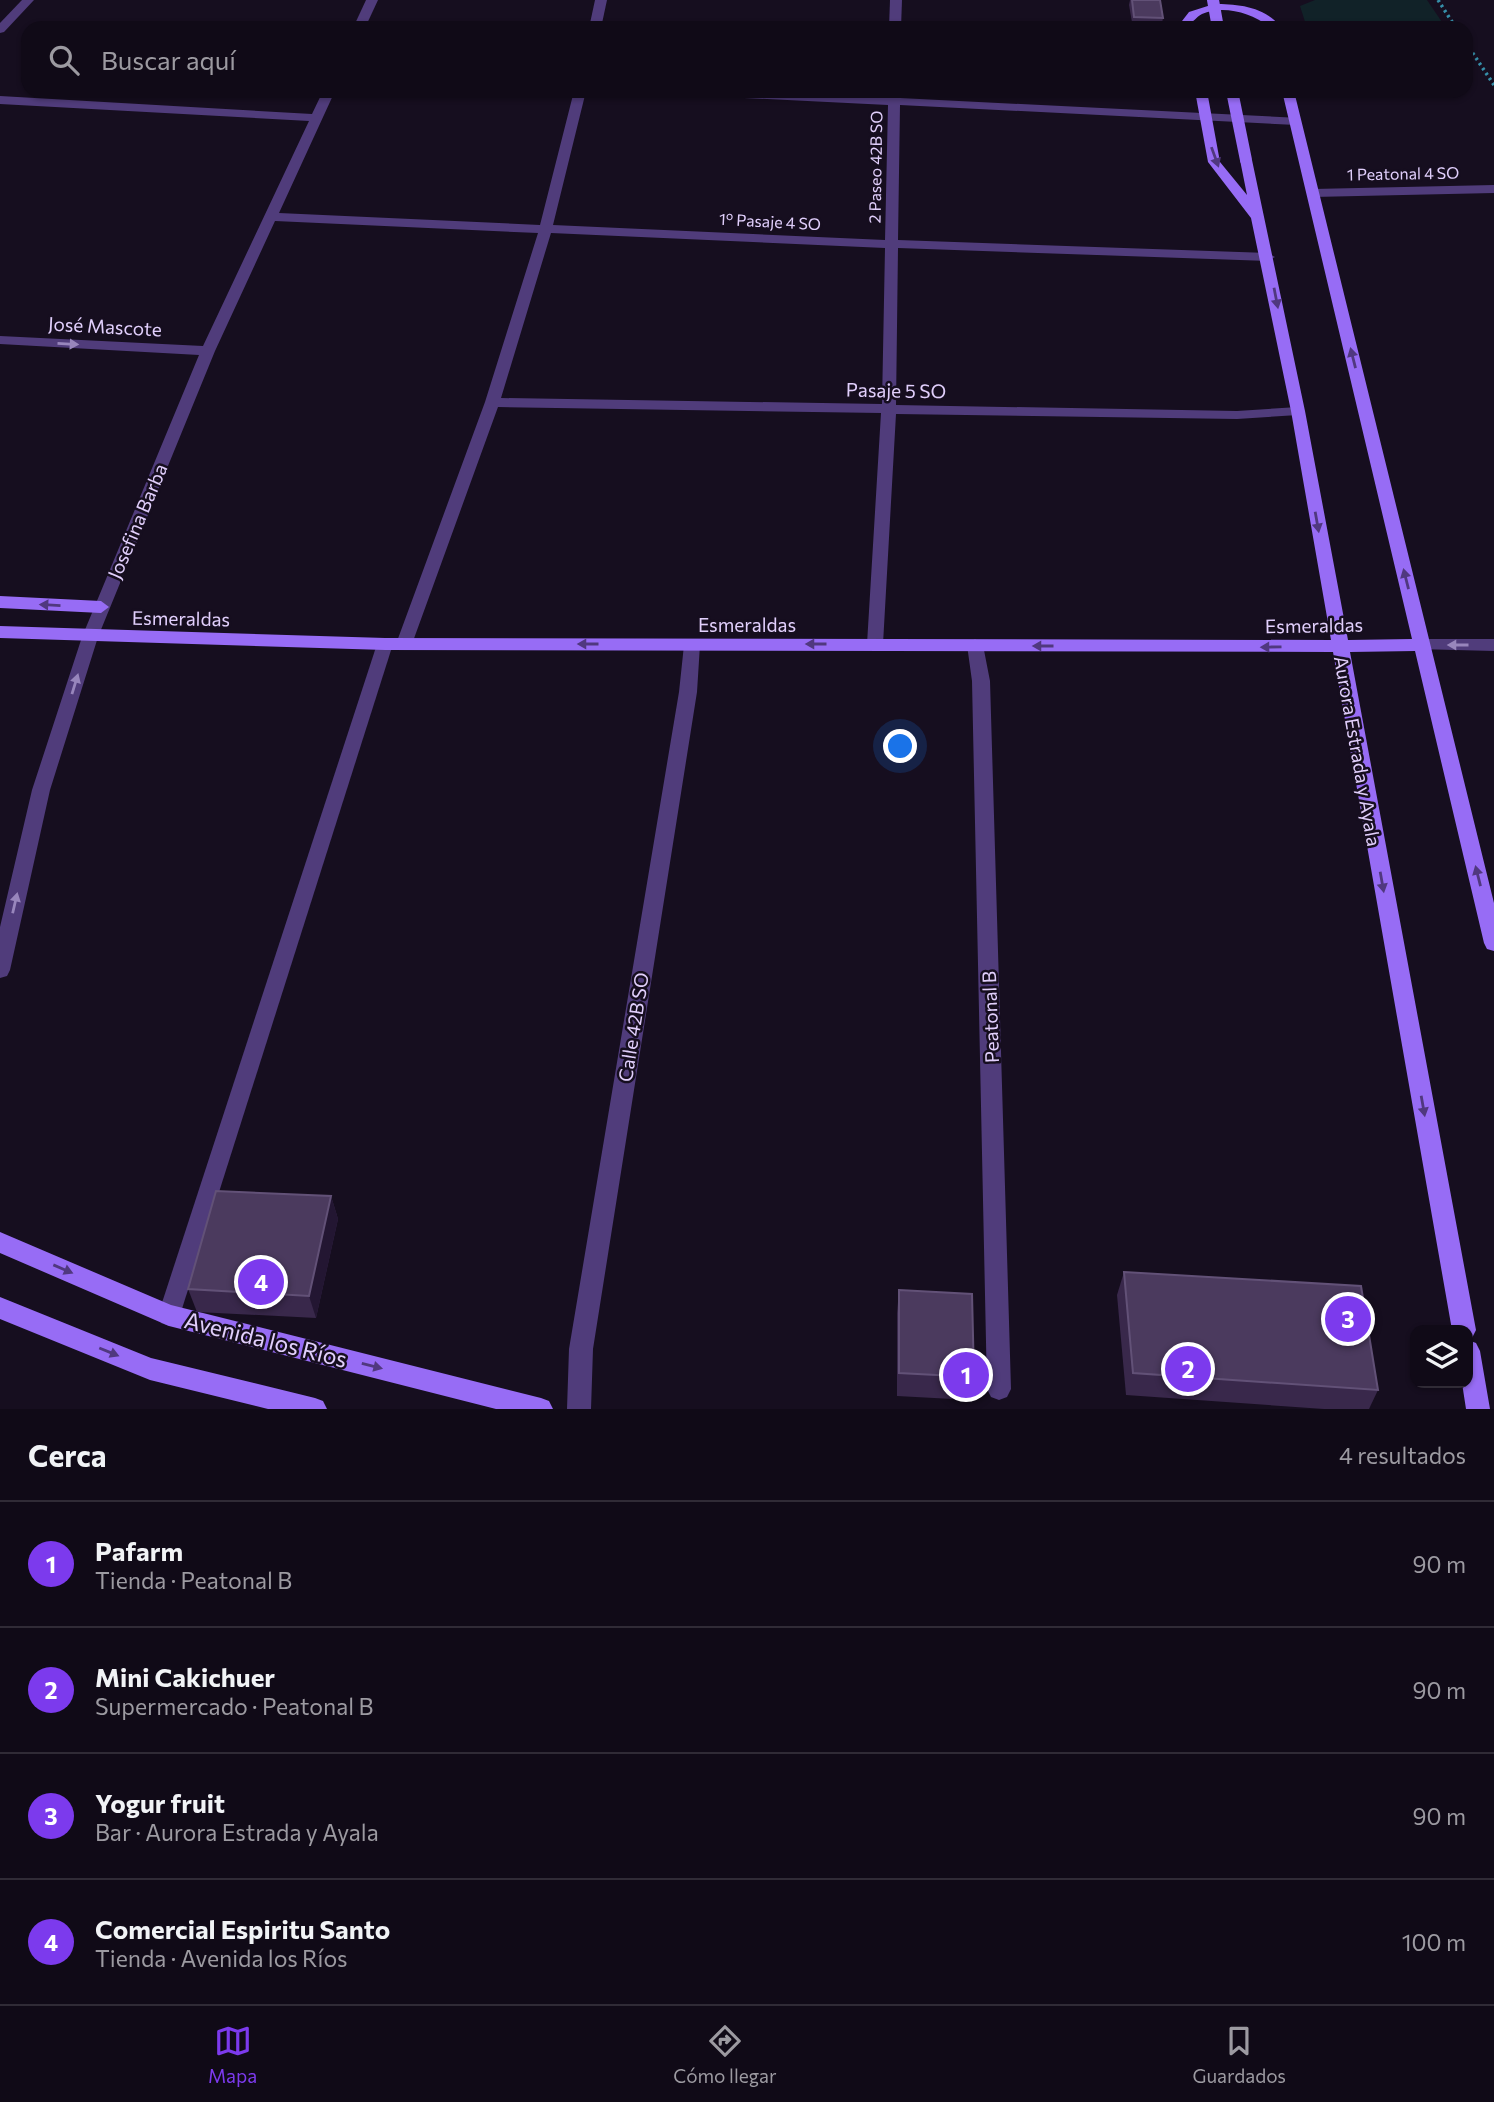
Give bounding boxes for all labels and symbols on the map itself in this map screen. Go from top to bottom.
street label: 2 Paseo 42B SO [865,110,885,224]
one-way arrow [1210,147,1221,168]
street label: 1 Peatonal 4 SO [1347,163,1459,183]
street label: 1º Pasaje 4 SO [719,209,821,233]
one-way arrow [1270,287,1281,309]
street label: José Mascote [48,312,162,340]
one-way arrow [57,338,79,349]
one-way arrow [1347,346,1358,368]
street label: Pasaje 5 SO [846,378,946,402]
street label: Josefina Barba [102,460,172,582]
one-way arrow [1312,511,1323,533]
one-way arrow [1401,568,1412,590]
one-way arrow [39,599,61,610]
street label: Esmeraldas [132,606,230,630]
street label: Esmeraldas [698,613,796,636]
street label: Esmeraldas [1265,613,1363,637]
one-way arrow [577,639,599,650]
one-way arrow [804,639,826,650]
one-way arrow [1447,639,1469,651]
one-way arrow [1032,640,1054,652]
one-way arrow [1259,641,1281,653]
street label: Aurora Estrada y Ayala [1330,654,1386,848]
one-way arrow [70,673,80,694]
your location [883,729,917,763]
one-way arrow [1472,865,1483,887]
one-way arrow [1377,871,1388,893]
one-way arrow [10,892,21,914]
street label: Calle 42B SO [613,971,653,1083]
street label: Peatonal B [977,971,1003,1063]
one-way arrow [1418,1095,1429,1117]
pin: 4 [238,1256,284,1308]
one-way arrow [52,1264,73,1275]
pin: 3 [1325,1293,1371,1345]
street label: Avenida los Ríos [182,1305,350,1373]
pin: 2 [1165,1343,1211,1395]
one-way arrow [98,1347,119,1358]
pin: 1 [943,1349,989,1401]
one-way arrow [361,1361,383,1372]

